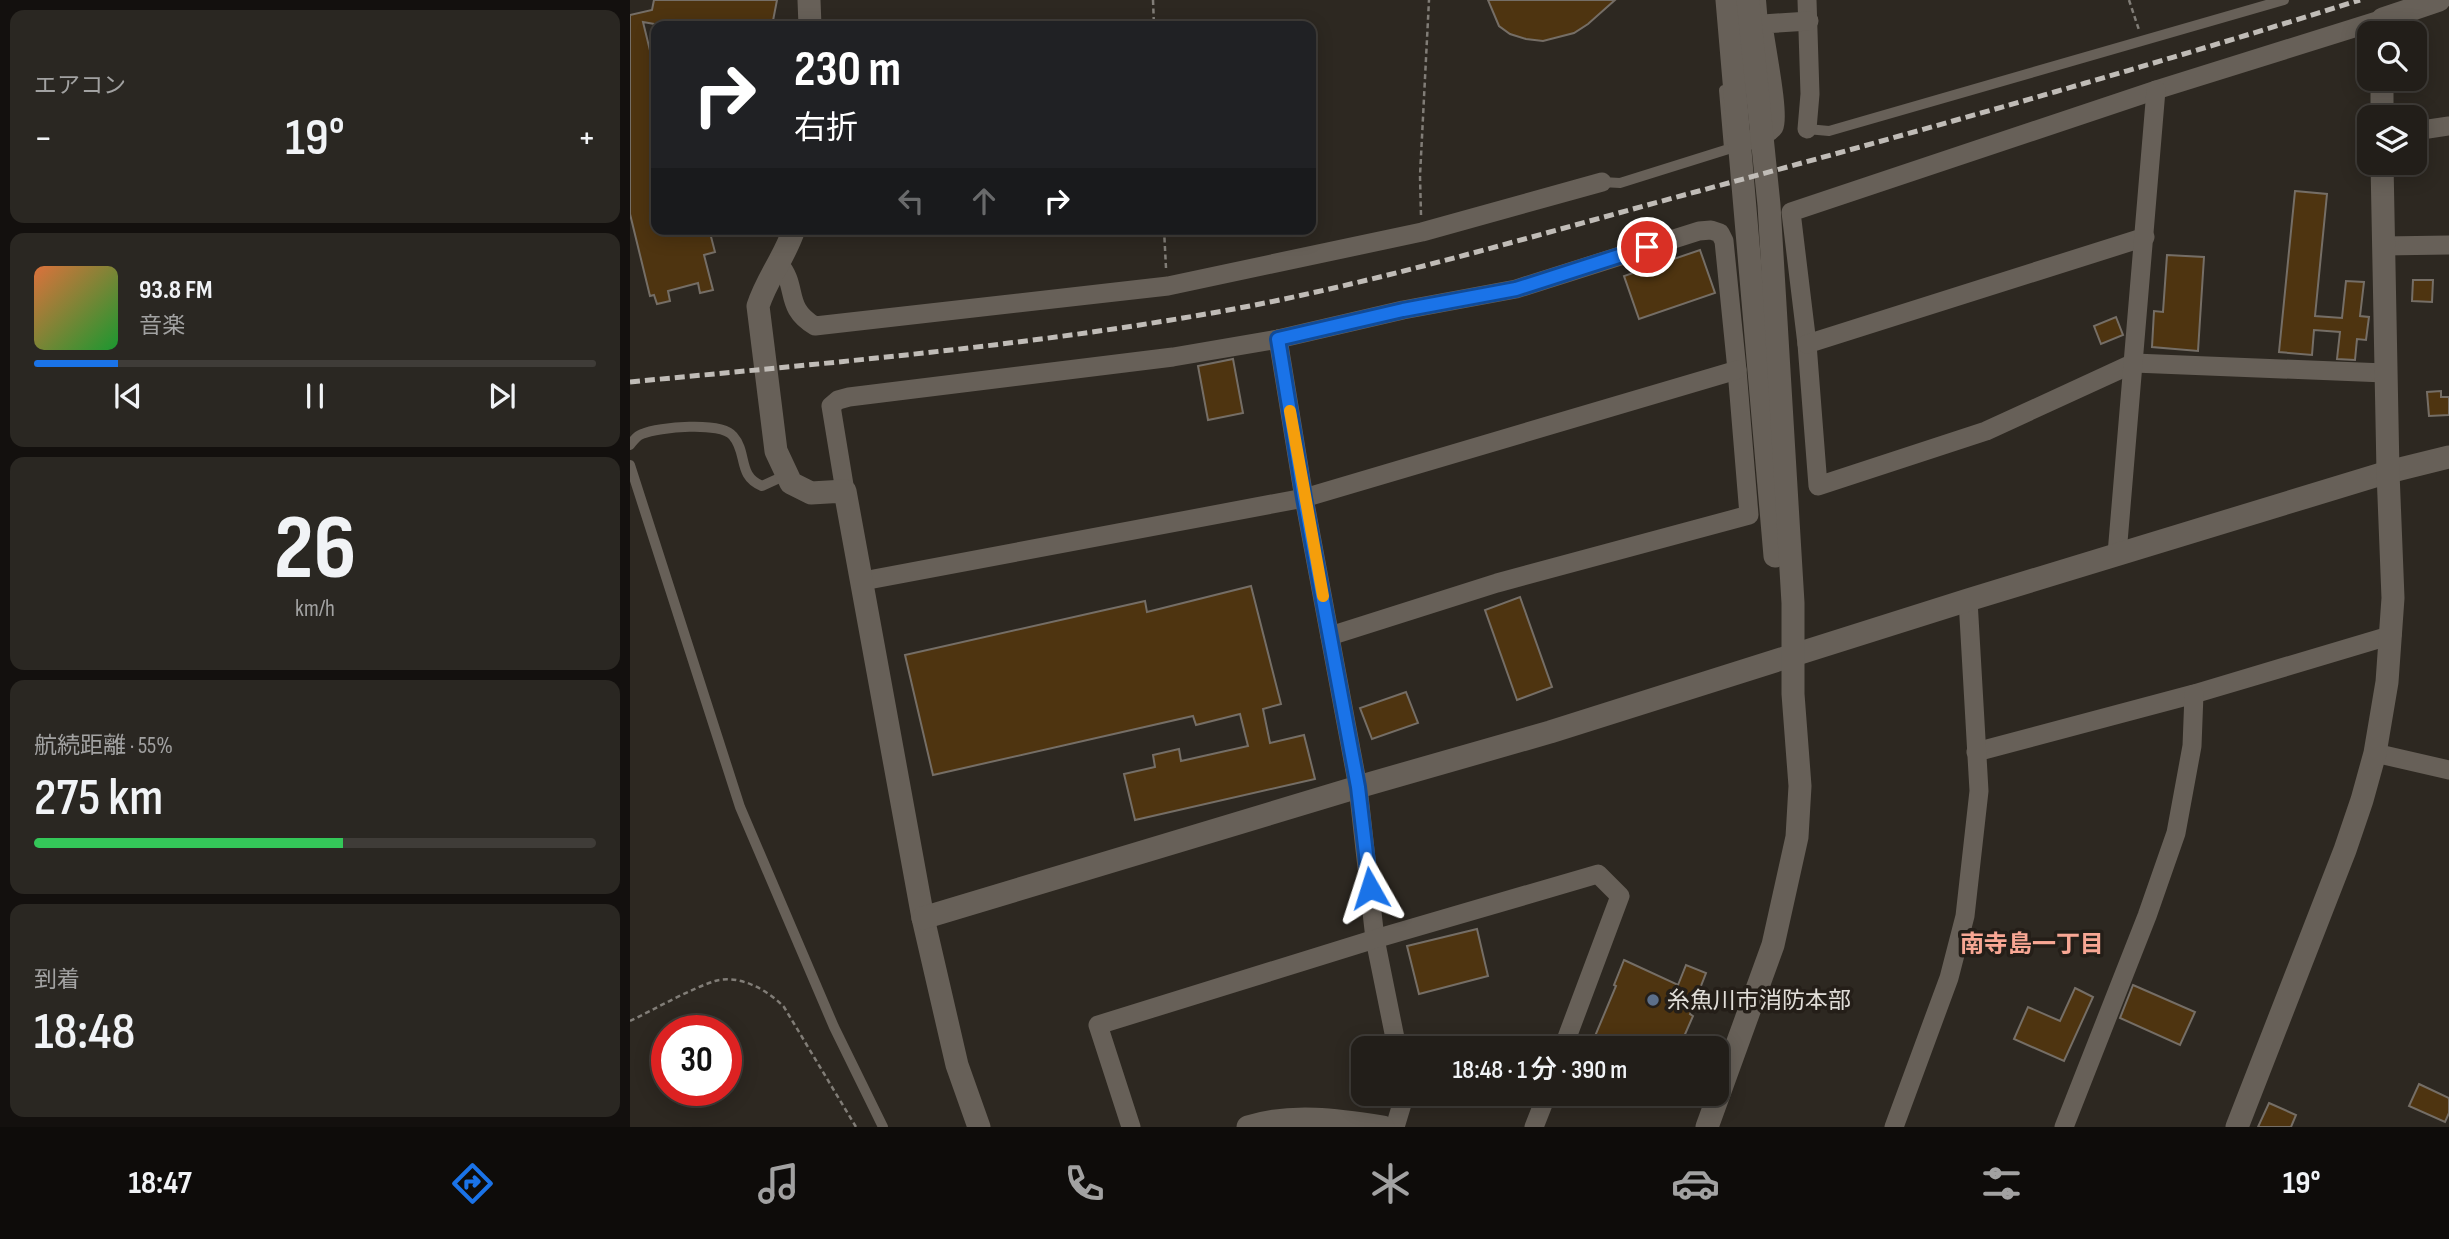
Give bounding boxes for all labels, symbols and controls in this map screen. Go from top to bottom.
map controls [2357,21,2427,175]
button: search [2357,21,2427,91]
text: 230 m [794,41,901,100]
icon: right [679,49,770,140]
text: エアコン [34,72,126,100]
button: layers [2357,105,2427,175]
text: 19° [285,107,345,170]
text: 右折 [794,109,858,148]
text: − [34,116,53,161]
text: + [577,116,596,161]
icon: left [892,182,930,220]
icon: ahead [965,182,1003,220]
icon: right [1038,182,1076,220]
pin [1617,217,1677,277]
icon: arrive [1628,228,1666,266]
text: 93.8 FM [139,275,212,306]
text: 音楽 [139,312,185,340]
icon: previous [109,377,147,415]
icon: pause [296,377,334,415]
icon: next [483,377,521,415]
text: 26 [274,495,356,604]
text: km/h [295,595,335,623]
text: 航続距離 · 55% [34,732,173,760]
text: 275 km [34,767,163,830]
position arrow [1333,851,1407,925]
district label: 南寺島一丁目 [1960,930,2104,959]
text: 到着 [34,966,80,994]
place label: 糸魚川市消防本部 [1667,987,1851,1015]
marker: 糸魚川市消防本部 [1645,992,1661,1008]
text: 18:48 [34,1001,135,1064]
speed limit sign: 30 [651,1015,742,1106]
text: 18:48 · 1 分 · 390 m [1453,1055,1627,1086]
icon: directions [448,1159,497,1208]
icon: music [754,1159,803,1208]
icon: phone [1060,1159,1109,1208]
icon: climate [1366,1159,1415,1208]
icon: car [1671,1159,1720,1208]
icon: filters [1977,1159,2026,1208]
text: 18:47 [128,1164,192,1203]
text: 19° [2283,1164,2321,1203]

